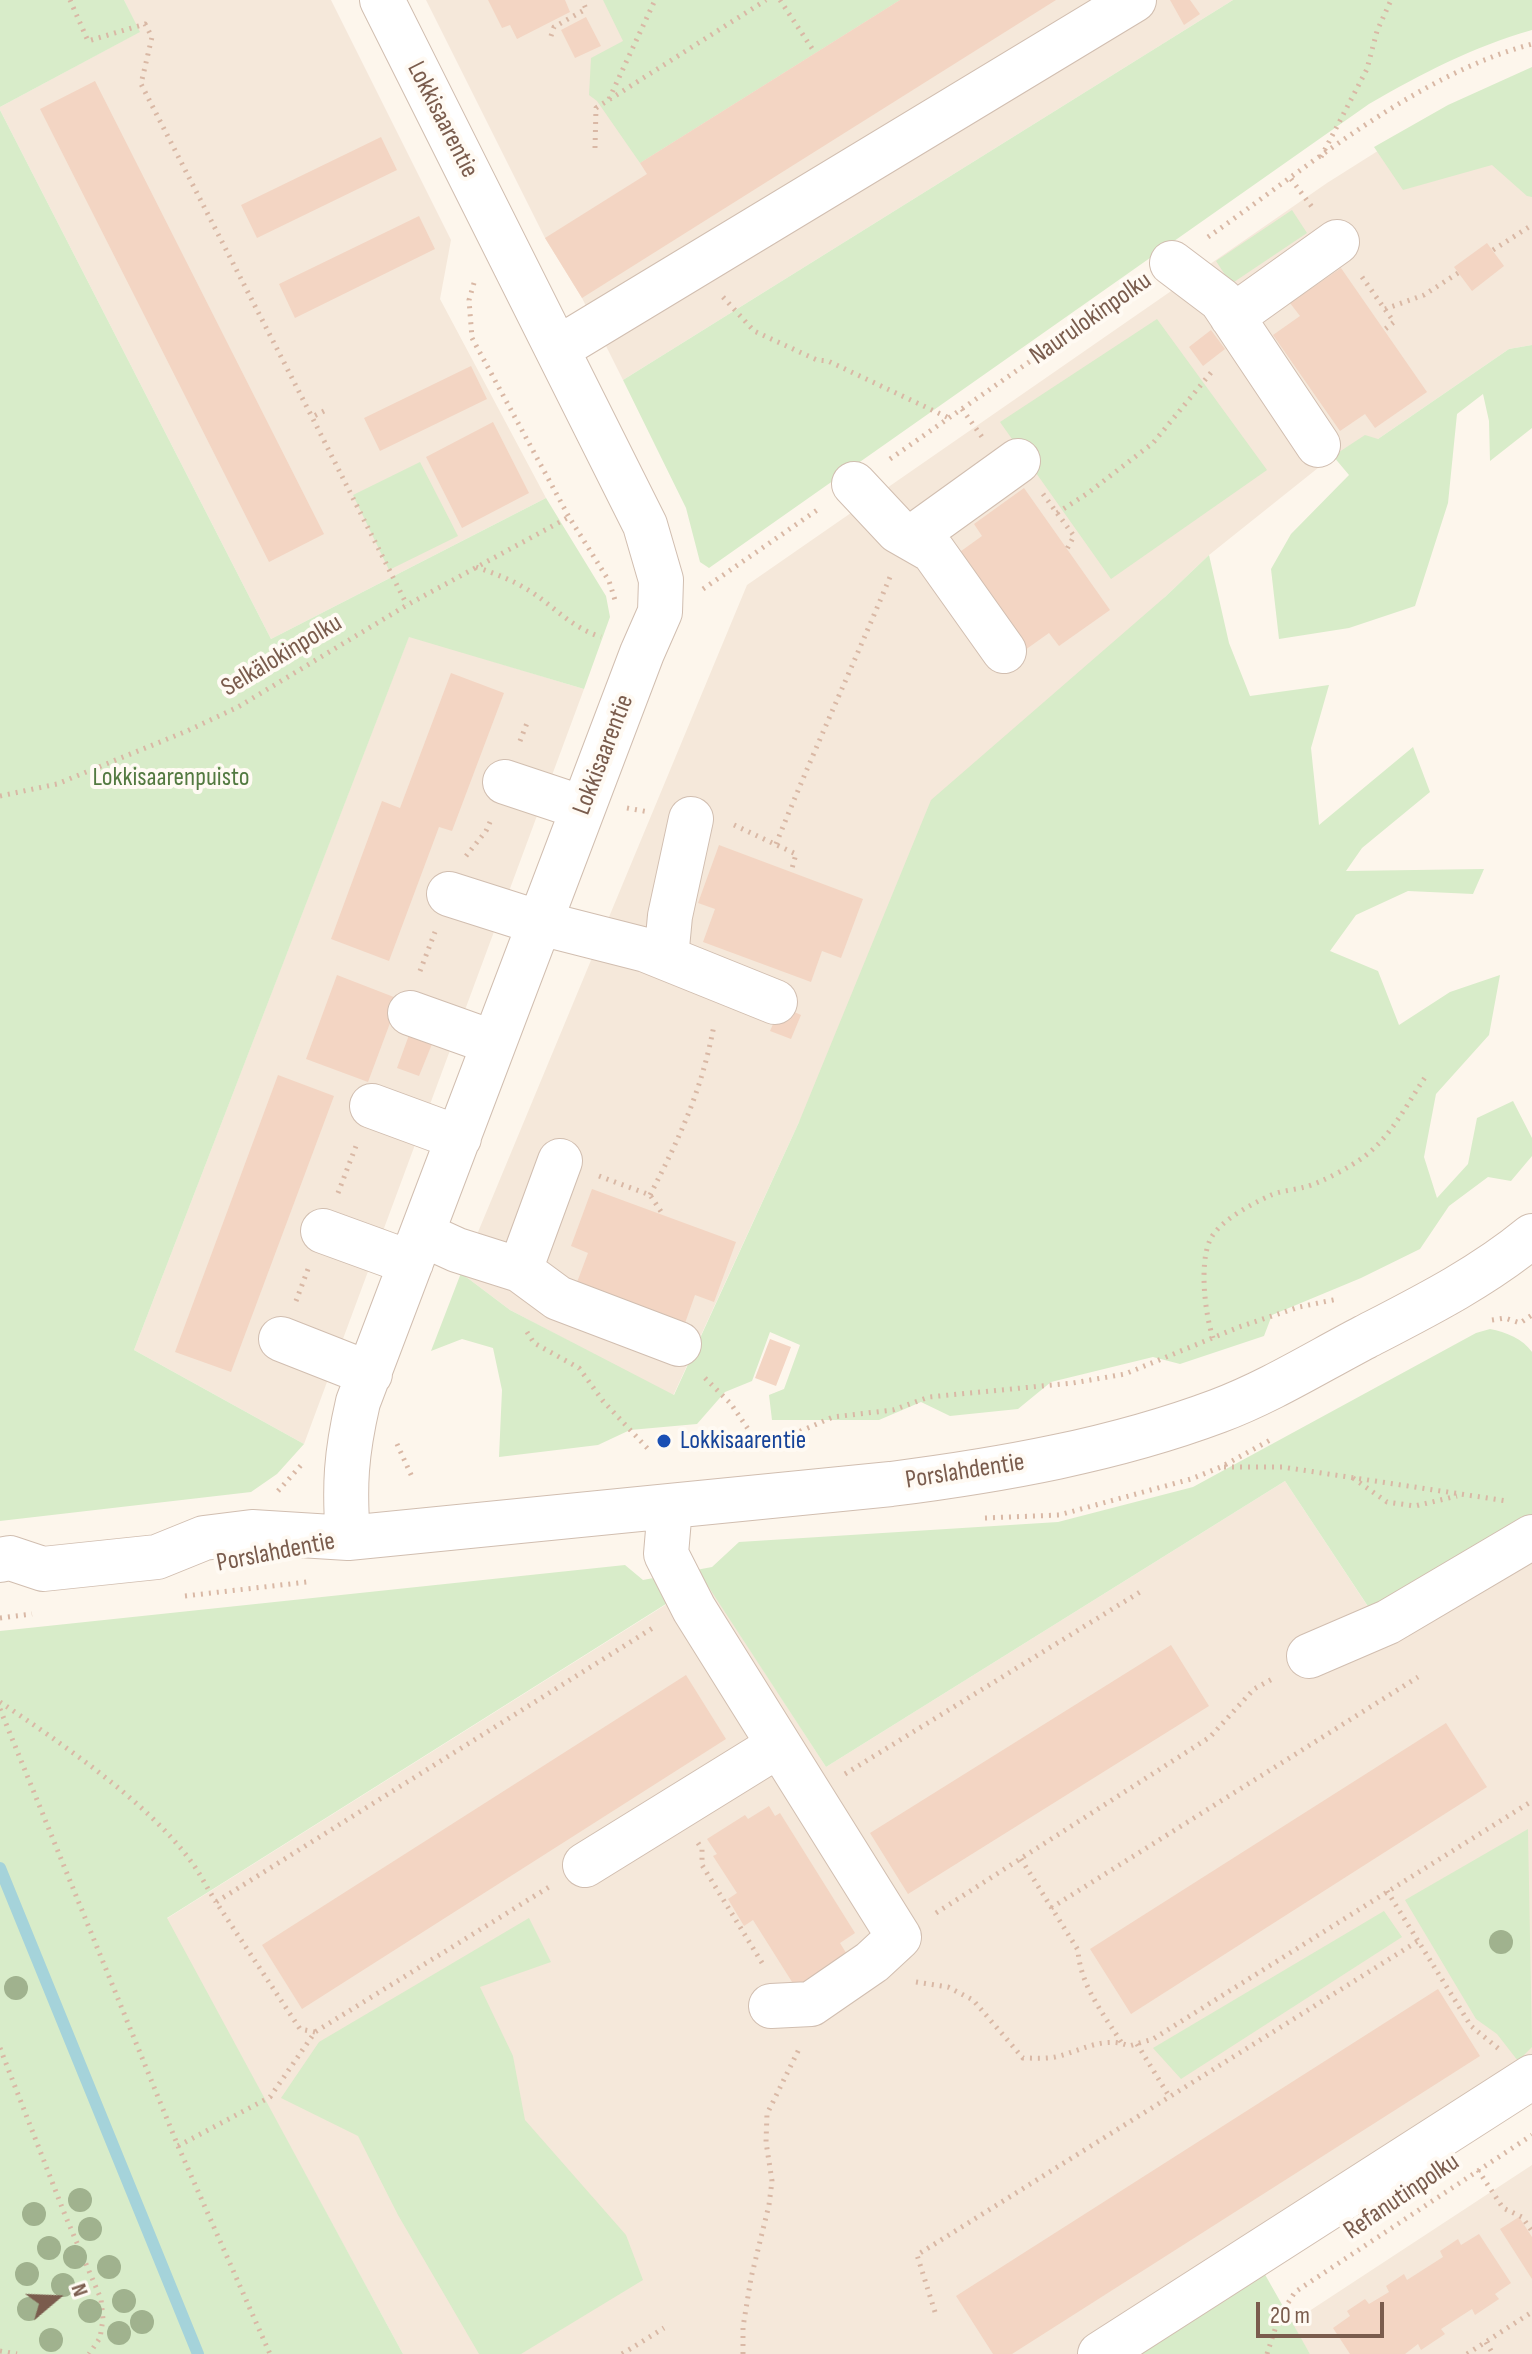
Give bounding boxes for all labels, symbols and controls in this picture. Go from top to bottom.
street label: Lokkisaarentie [399,57,485,183]
street label: Naurulokinpolku [1024,266,1158,372]
street label: Selkälokinpolku [216,608,348,704]
street label: Lokkisaarentie [567,691,641,819]
park label: Lokkisaarenpuisto [92,762,250,794]
place label: Lokkisaarentie [680,1425,806,1457]
marker: Lokkisaarentie [655,1432,673,1450]
street label: Porslahdentie [903,1447,1027,1497]
street label: Porslahdentie [214,1526,338,1580]
street label: Refanutinpolku [1338,2147,1466,2247]
north arrow [16,2258,96,2338]
text: N [64,2280,94,2300]
scale bar [1260,2286,1388,2336]
text: 20 m [1270,2301,1310,2330]

